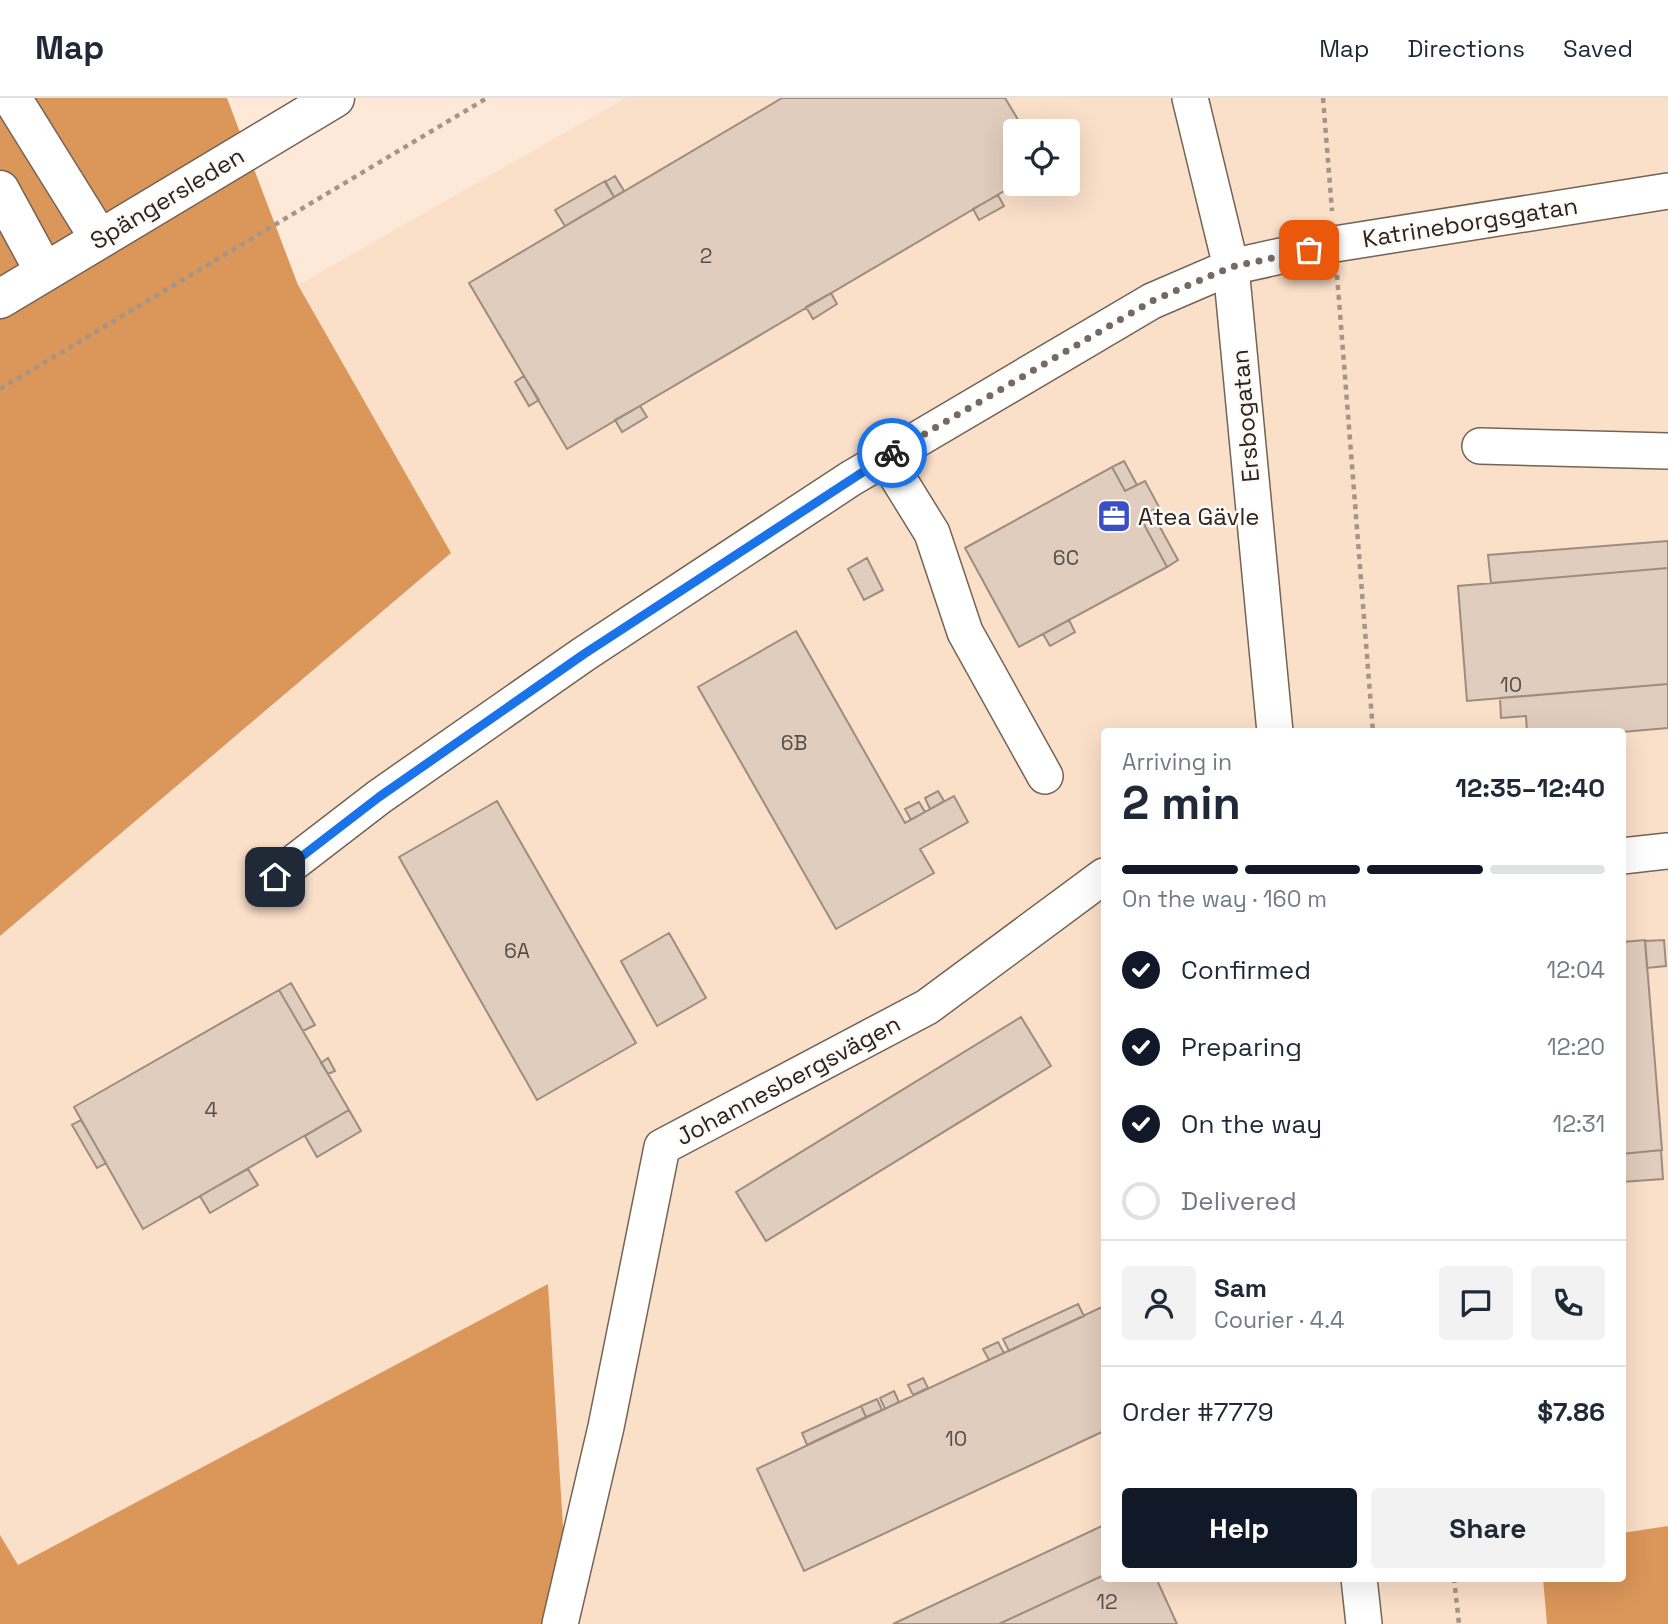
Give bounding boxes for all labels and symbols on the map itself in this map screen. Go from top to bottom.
street label: Spängersleden [84,140,250,256]
street label: Katrineborgsgatan [1360,190,1580,254]
pin [1279,220,1339,280]
house number: 2 [700,242,712,269]
street label: Ersbogatan [1224,348,1266,484]
courier [857,418,927,488]
office icon: Atea Gävle [1095,497,1133,535]
place label: Atea Gävle [1138,501,1259,532]
house number: 6C [1053,544,1079,571]
house number: 10 [1500,671,1522,698]
house number: 6B [781,729,807,756]
pin [245,847,305,907]
house number: 6A [504,937,530,964]
street label: Johannesbergsvägen [671,1008,905,1152]
house number: 4 [204,1096,218,1123]
house number: 10 [945,1425,967,1452]
house number: 12 [1096,1588,1118,1615]

